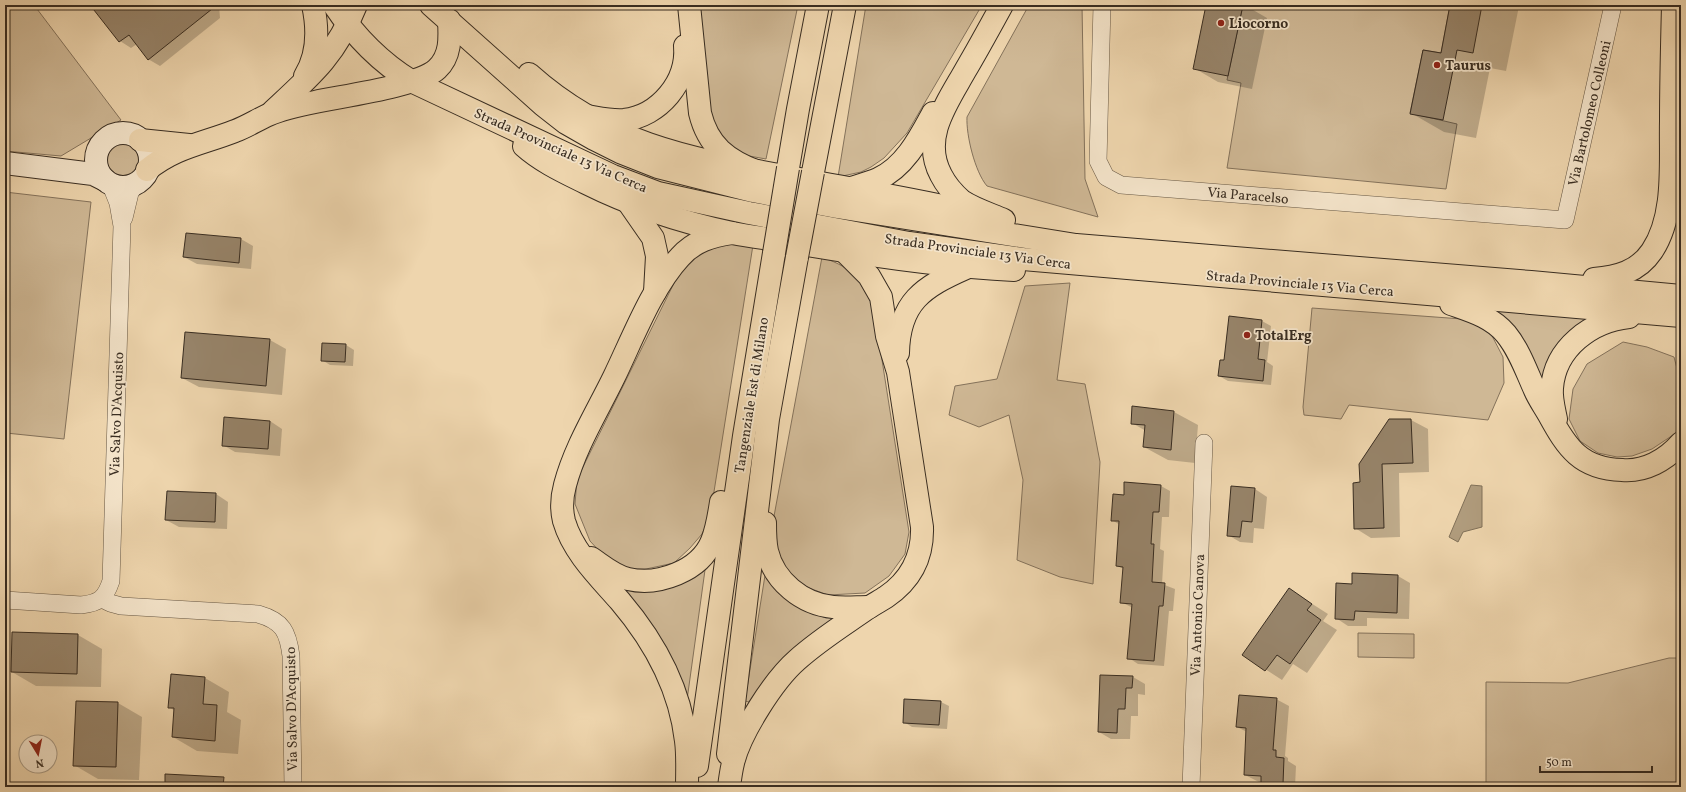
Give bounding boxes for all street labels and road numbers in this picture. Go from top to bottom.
street label: Via Bartolomeo Colleoni [1564,39,1616,188]
street label: Strada Provinciale 13 Via Cerca [471,104,650,198]
street label: Via Paracelso [1207,183,1289,210]
street label: Strada Provinciale 13 Via Cerca [883,230,1072,275]
street label: Strada Provinciale 13 Via Cerca [1205,267,1394,302]
street label: Tangenziale Est di Milano [731,316,774,475]
street label: Via Salvo D'Acquisto [106,351,129,477]
street label: Via Antonio Canova [1187,554,1210,676]
street label: Via Salvo D'Acquisto [282,647,303,771]

